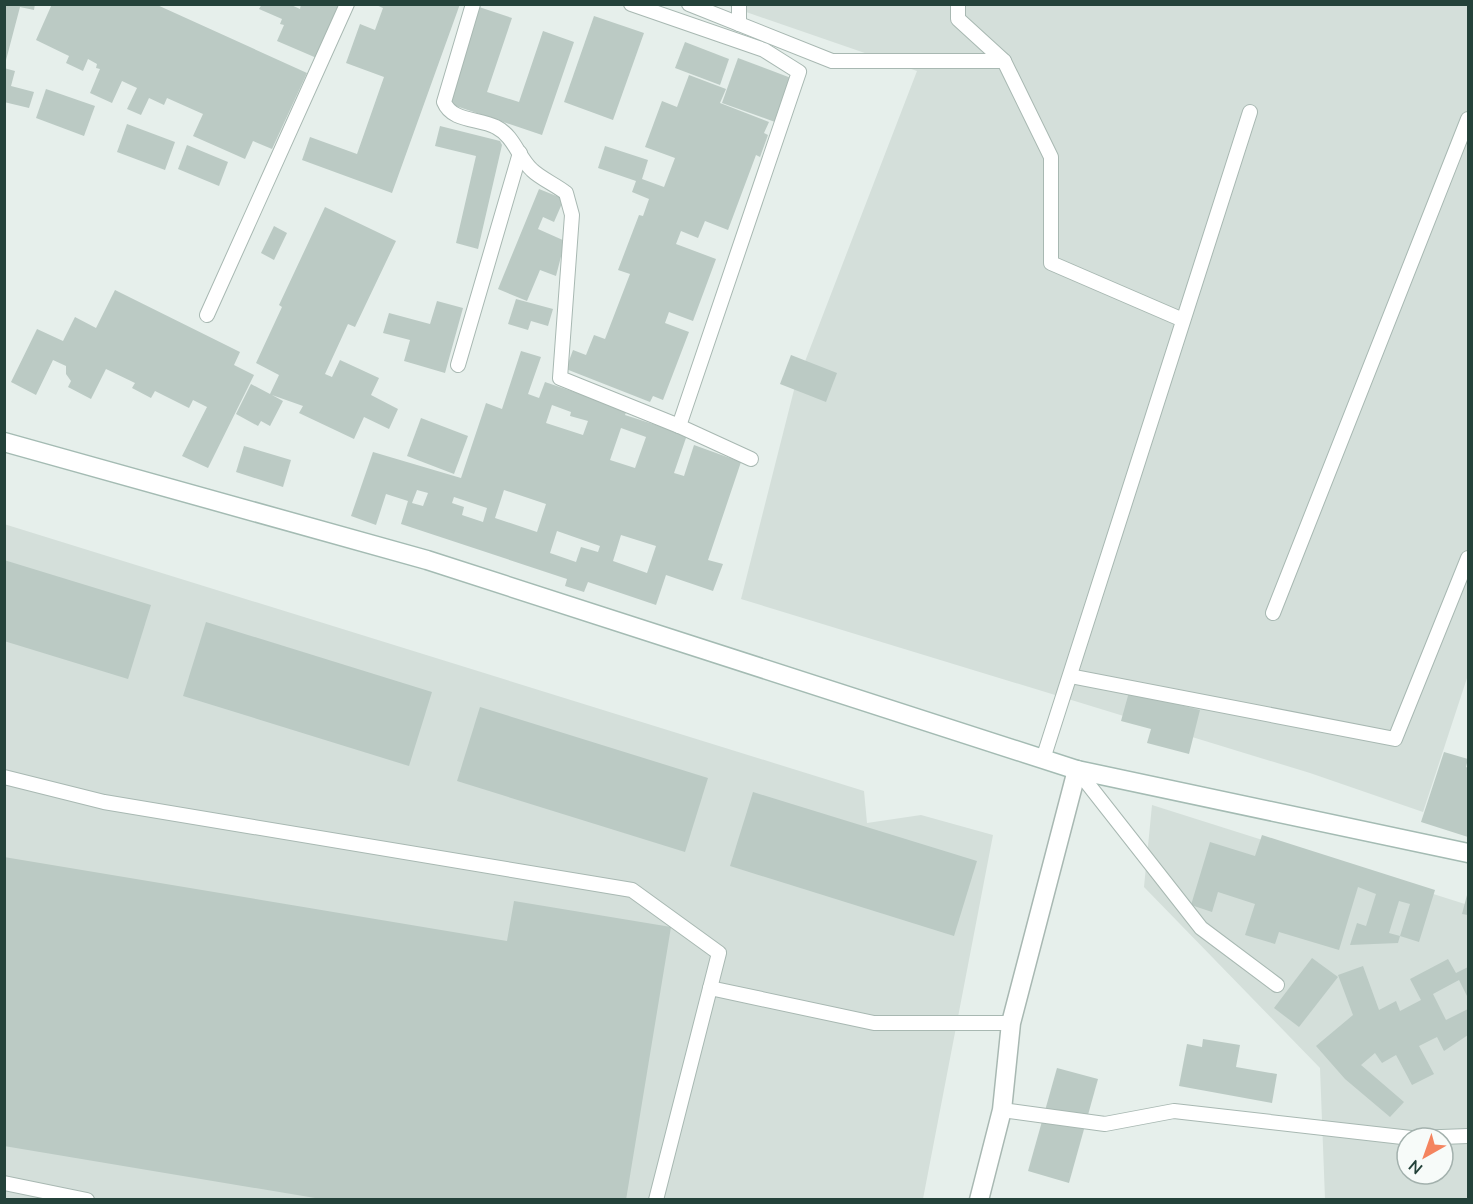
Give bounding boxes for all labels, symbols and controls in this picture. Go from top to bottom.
north arrow [1395,1126,1455,1186]
text: N [1404,1156,1426,1179]

